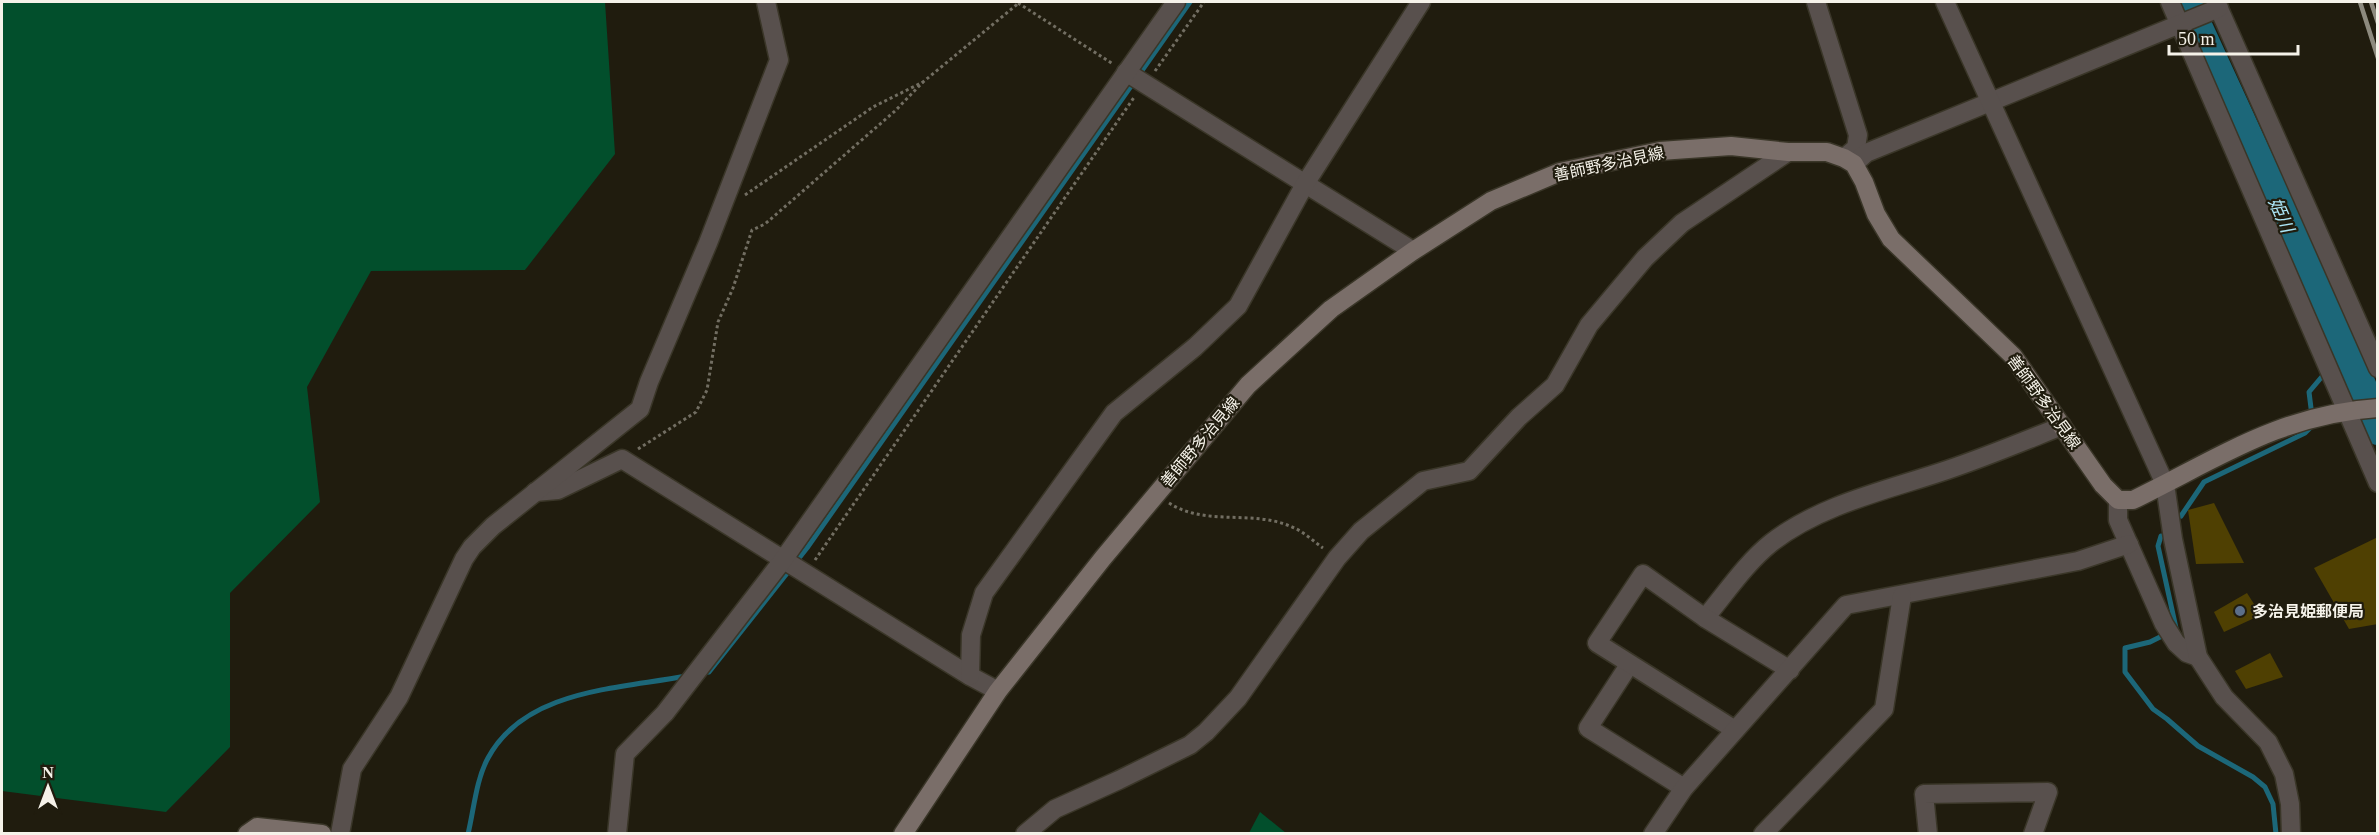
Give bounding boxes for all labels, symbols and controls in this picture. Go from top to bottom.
scale bar [2169,18,2298,56]
text: 50 m [2178,29,2215,49]
street label: 善師野多治見線 [1552,144,1666,184]
water label: 姫川 [2265,194,2298,237]
street label: 善師野多治見線 [2004,352,2084,452]
street label: 善師野多治見線 [1157,394,1243,490]
place label: 多治見姫郵便局 [2252,603,2364,620]
marker: 多治見姫郵便局 [2233,604,2247,618]
north arrow [18,757,78,817]
text: N [42,764,54,781]

